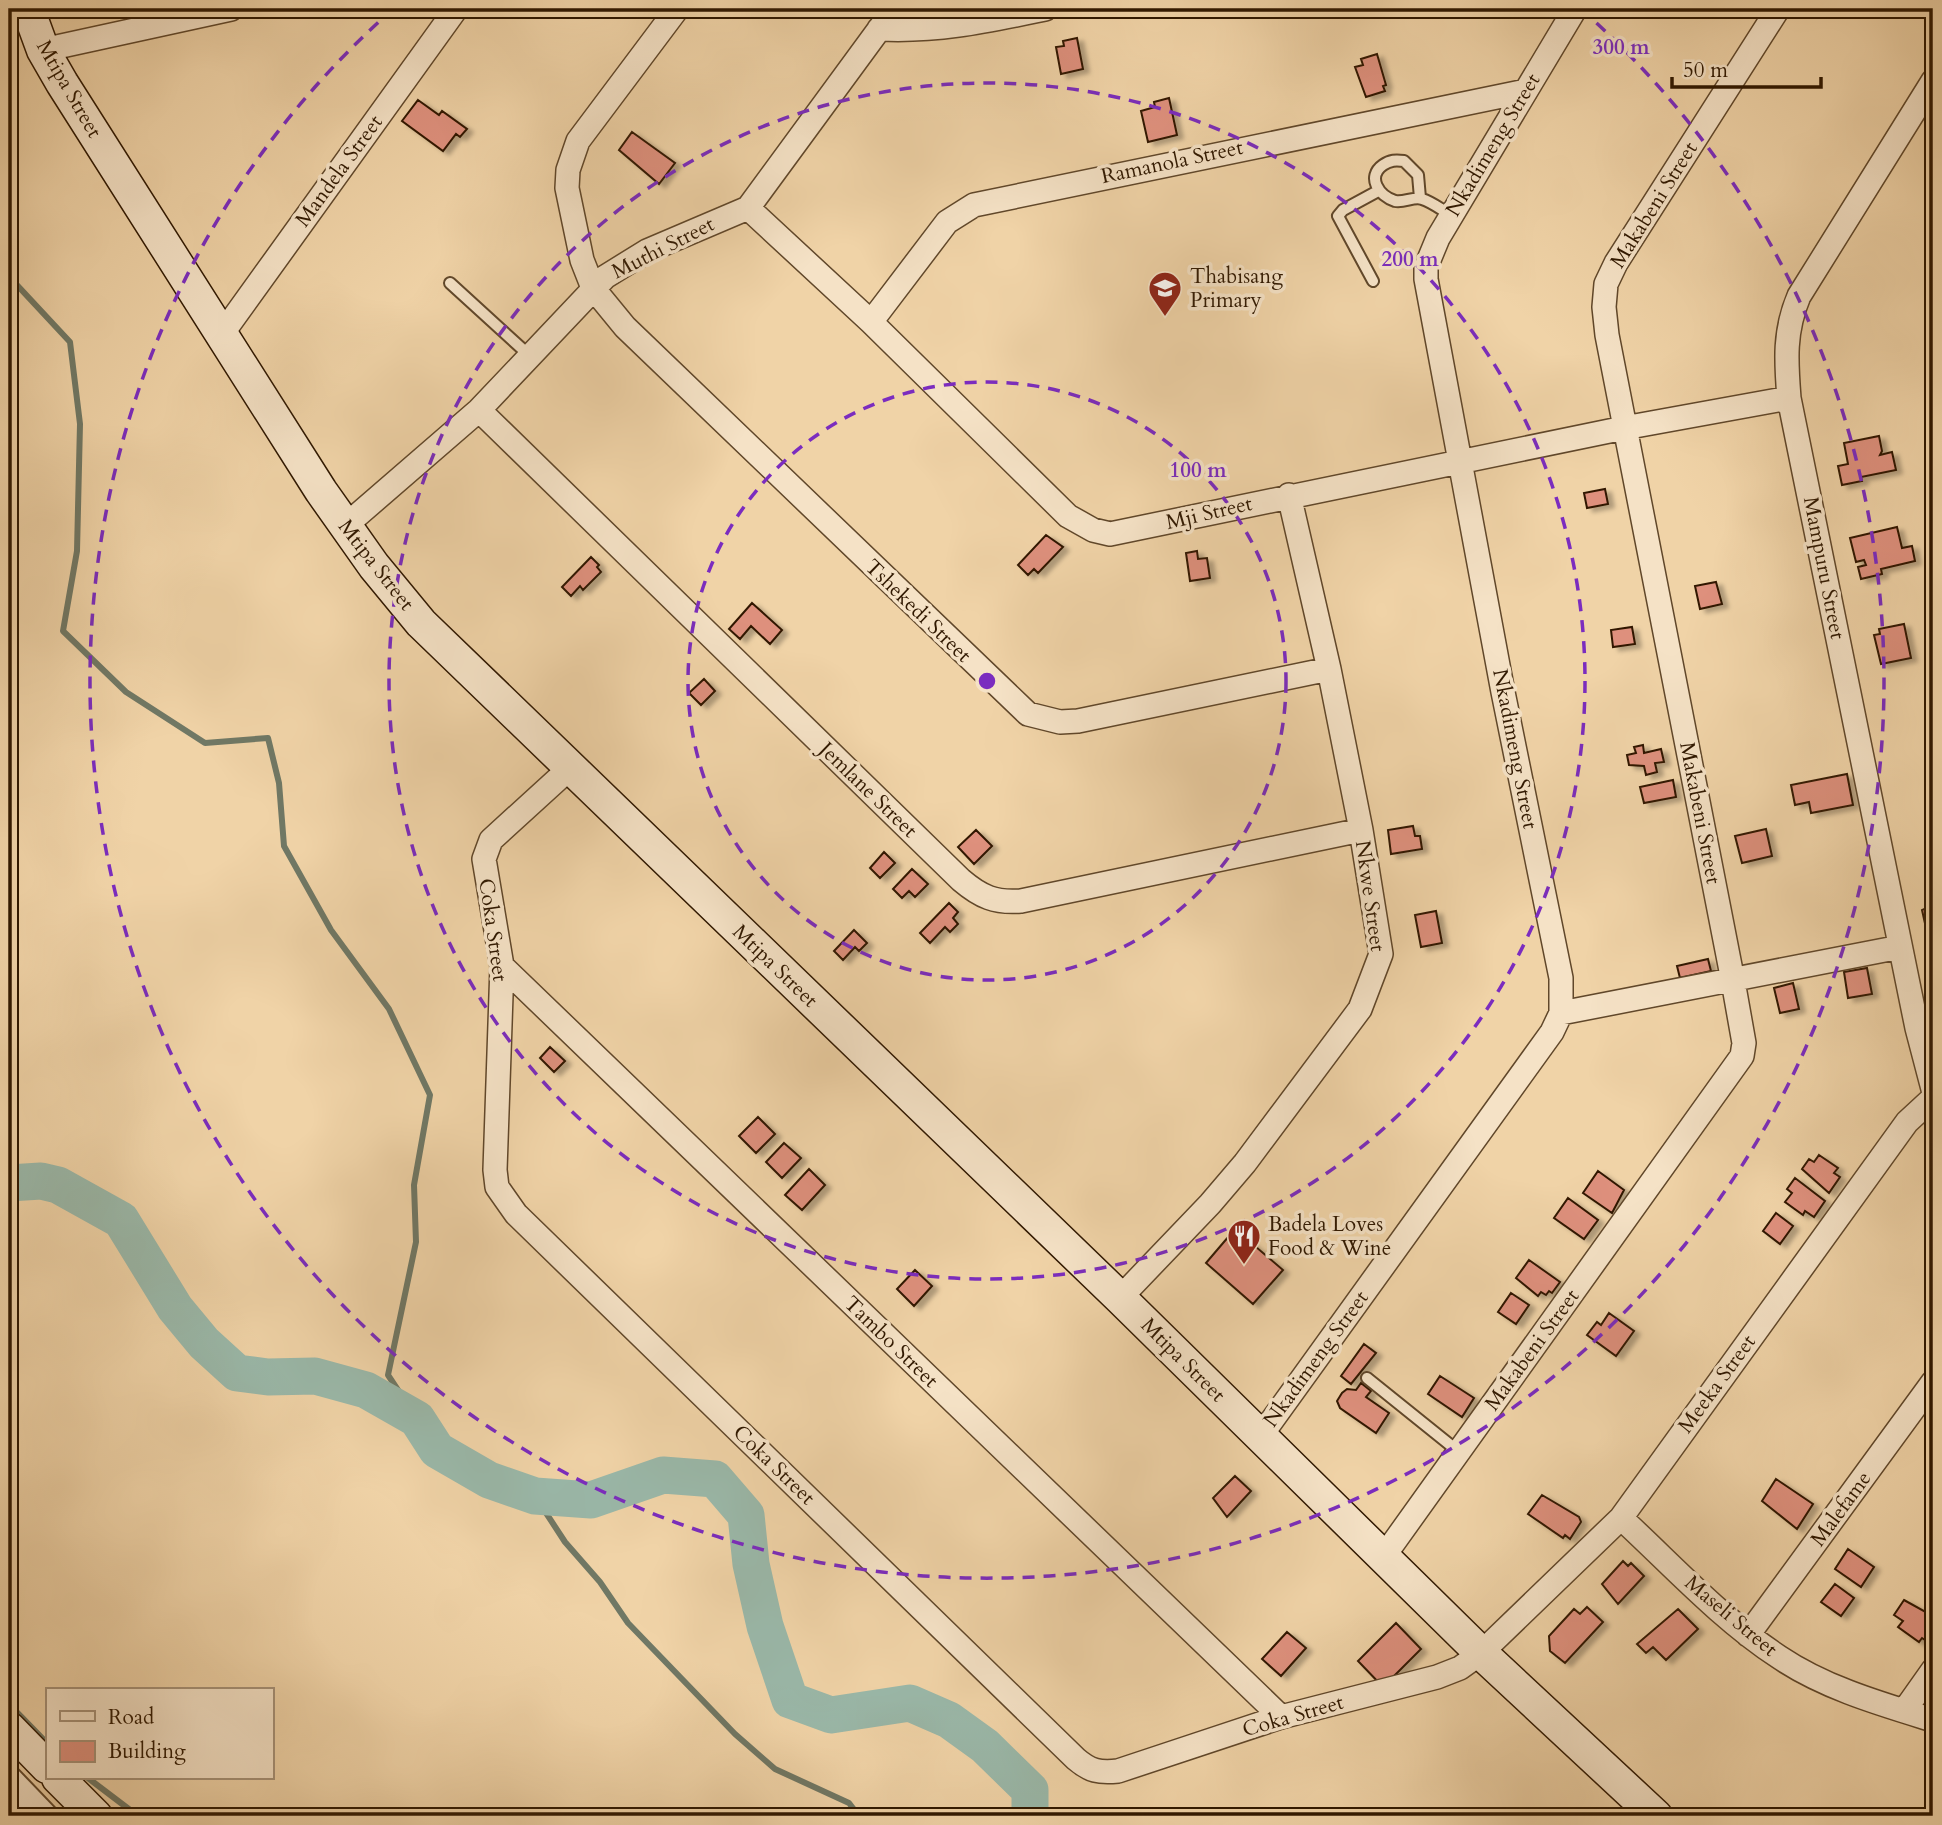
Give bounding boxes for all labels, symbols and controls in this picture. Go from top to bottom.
text: 300 m [1592,33,1650,62]
street label: Mtipa Street [29,35,109,144]
scale bar [1672,46,1821,90]
text: 50 m [1683,56,1728,85]
street label: Nkadimeng Street [1439,68,1547,222]
street label: Mandela Street [288,109,390,233]
street label: Ramanola Street [1098,133,1246,191]
street label: Makabeni Street [1604,136,1705,274]
street label: Muthi Street [607,210,720,286]
text: 200 m [1381,245,1439,274]
place label: Thabisang Primary [1190,262,1283,315]
school or university icon: Thabisang Primary [1146,269,1184,318]
text: 100 m [1169,456,1227,485]
street label: Mji Street [1163,489,1255,537]
street label: Mampuru Street [1796,494,1852,642]
street label: Mtipa Street [331,513,421,617]
street label: Tshekedi Street [858,553,978,669]
street label: Nkadimeng Street [1485,666,1545,832]
centre of rings [975,669,999,693]
street label: Jemlane Street [810,734,924,845]
street label: Makabeni Street [1672,740,1728,887]
street label: Nkwe Street [1348,839,1392,954]
street label: Coka Street [471,877,515,984]
street label: Mtipa Street [726,918,824,1014]
place label: Badela Loves Food & Wine [1268,1210,1391,1263]
restaurant icon: Badela Loves Food & Wine [1225,1217,1263,1266]
street label: Makabeni Street [1478,1283,1586,1417]
street label: Nkadimeng Street [1257,1284,1376,1433]
street label: Tambo Street [837,1290,945,1395]
street label: Mtipa Street [1134,1311,1232,1409]
street label: Meeka Street [1671,1329,1763,1439]
street label: Coka Street [727,1418,822,1512]
street label: Malefame [1804,1465,1878,1553]
street label: Maseli Street [1678,1569,1784,1664]
legend [46,1688,273,1780]
street label: Coka Street [1239,1688,1347,1744]
text: Road [108,1703,154,1732]
text: Building [108,1737,186,1766]

